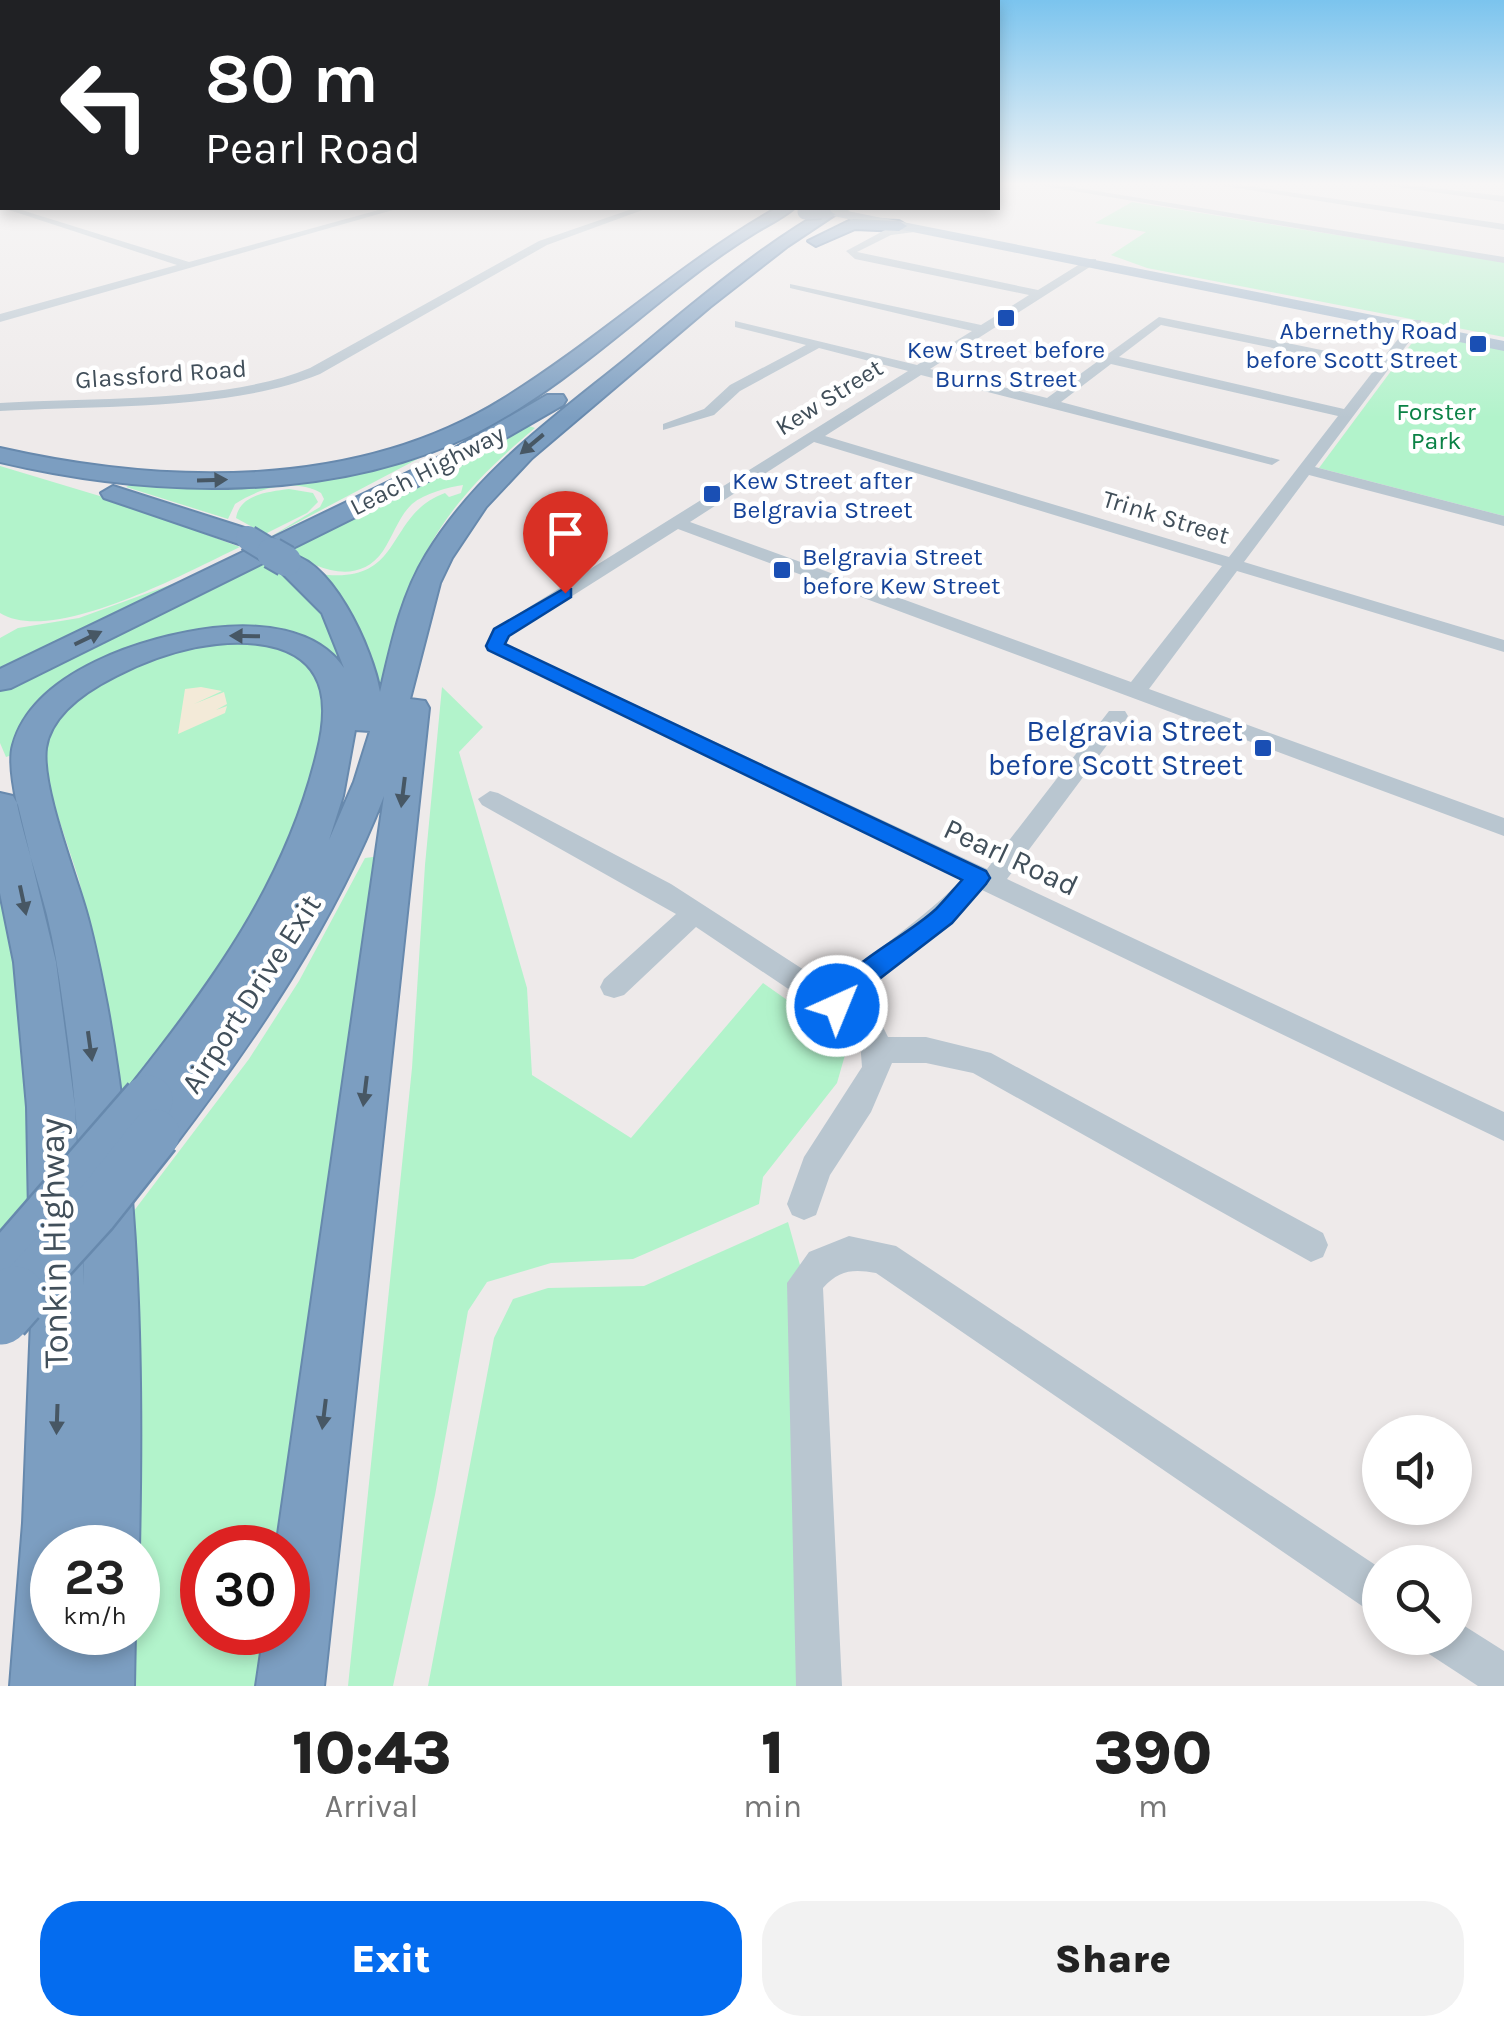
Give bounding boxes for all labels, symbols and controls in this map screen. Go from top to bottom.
text: 80 m [205,38,379,120]
icon: left [40,40,170,170]
text: Pearl Road [205,122,421,174]
marker: Kew Street before Burns Street [995,307,1017,329]
place label: Abernethy Road before Scott Street [1245,316,1458,374]
marker: Abernethy Road before Scott Street [1467,333,1489,355]
place label: Kew Street before Burns Street [907,335,1105,393]
street label: Kew Street [770,353,888,441]
street label: Glassford Road [74,354,248,394]
park label: Forster Park [1396,397,1477,455]
street label: Leach Highway [345,419,509,521]
one-way arrow [520,433,545,454]
place label: Kew Street after Belgravia Street [732,466,913,524]
one-way arrow [197,471,229,487]
marker: Kew Street after Belgravia Street [701,483,723,505]
street label: Trink Street [1099,484,1233,550]
pin [523,491,608,594]
icon: arrive [538,506,593,561]
place label: Belgravia Street before Kew Street [802,542,1000,600]
marker: Belgravia Street before Kew Street [771,559,793,581]
one-way arrow [229,628,261,644]
one-way arrow [73,630,102,647]
place label: Belgravia Street before Scott Street [988,713,1243,783]
marker: Belgravia Street before Scott Street [1252,737,1274,759]
one-way arrow [395,777,411,808]
street label: Pearl Road [938,810,1084,904]
one-way arrow [16,885,31,916]
street label: Airport Drive Exit [173,888,329,1100]
position arrow [785,954,889,1058]
one-way arrow [82,1031,98,1063]
one-way arrow [357,1076,373,1108]
street label: Tonkin Highway [31,1118,77,1368]
one-way arrow [316,1398,332,1430]
one-way arrow [48,1403,64,1435]
map controls [1362,1415,1472,1655]
button: sound [1362,1415,1472,1525]
speed limit sign: 30 [180,1525,310,1655]
button: search [1362,1545,1472,1655]
text: 23 [64,1548,126,1607]
text: km/h [63,1601,127,1630]
text: 10:43 [292,1718,451,1788]
text: 1 [761,1718,784,1788]
text: 390 [1094,1718,1212,1788]
text: Arrival [325,1788,418,1825]
text: min [743,1788,802,1825]
text: m [1138,1788,1168,1825]
button: Exit [40,1901,742,2016]
button: Share [762,1901,1464,2016]

